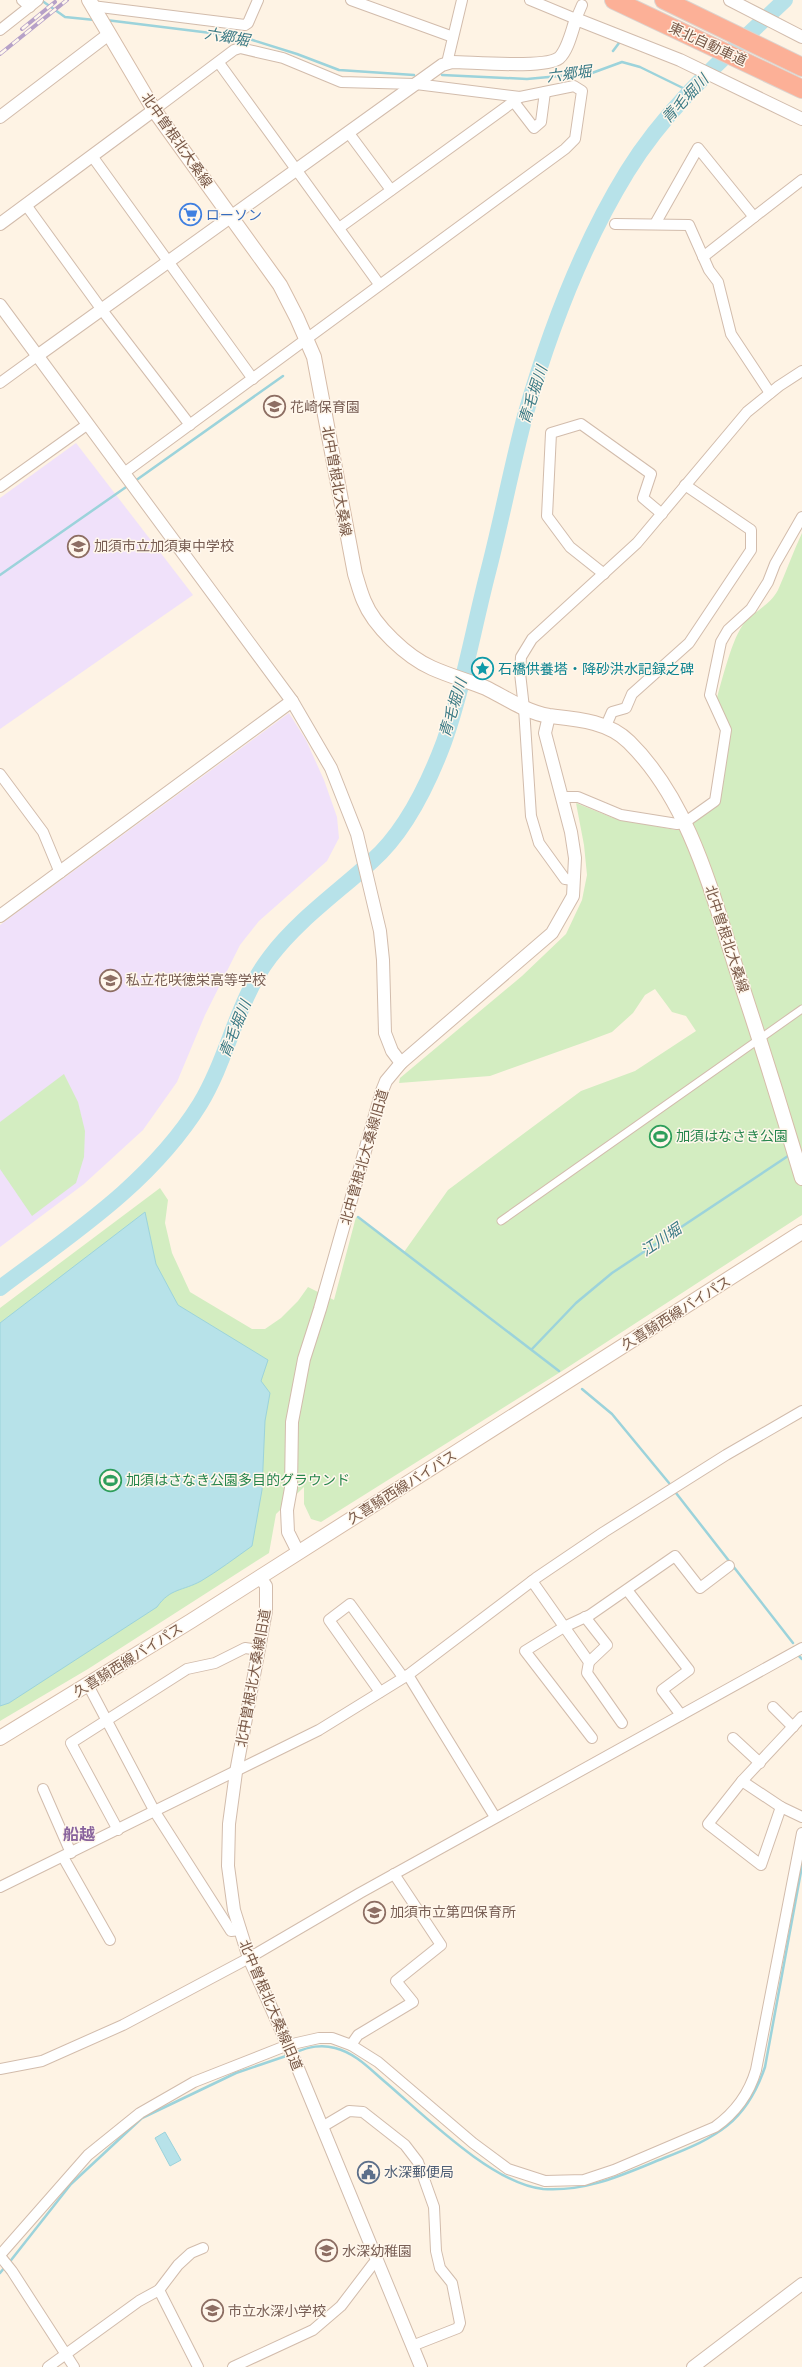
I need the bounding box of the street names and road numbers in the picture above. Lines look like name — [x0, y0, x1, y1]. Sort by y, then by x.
street label: 東北自動車道 — [666, 19, 749, 70]
street label: 北中曽根北大桑線 — [138, 90, 216, 191]
street label: 北中曽根北大桑線 — [318, 424, 355, 538]
street label: 北中曽根北大桑線 — [701, 883, 752, 995]
street label: 北中曽根北大桑線旧道 — [337, 1088, 392, 1227]
street label: 久喜騎西線バイパス — [618, 1273, 734, 1354]
street label: 久喜騎西線バイパス — [344, 1447, 460, 1528]
street label: 北中曽根北大桑線旧道 — [233, 1608, 274, 1748]
street label: 久喜騎西線バイパス — [70, 1620, 186, 1701]
street label: 北中曽根北大桑線旧道 — [235, 1937, 306, 2073]

